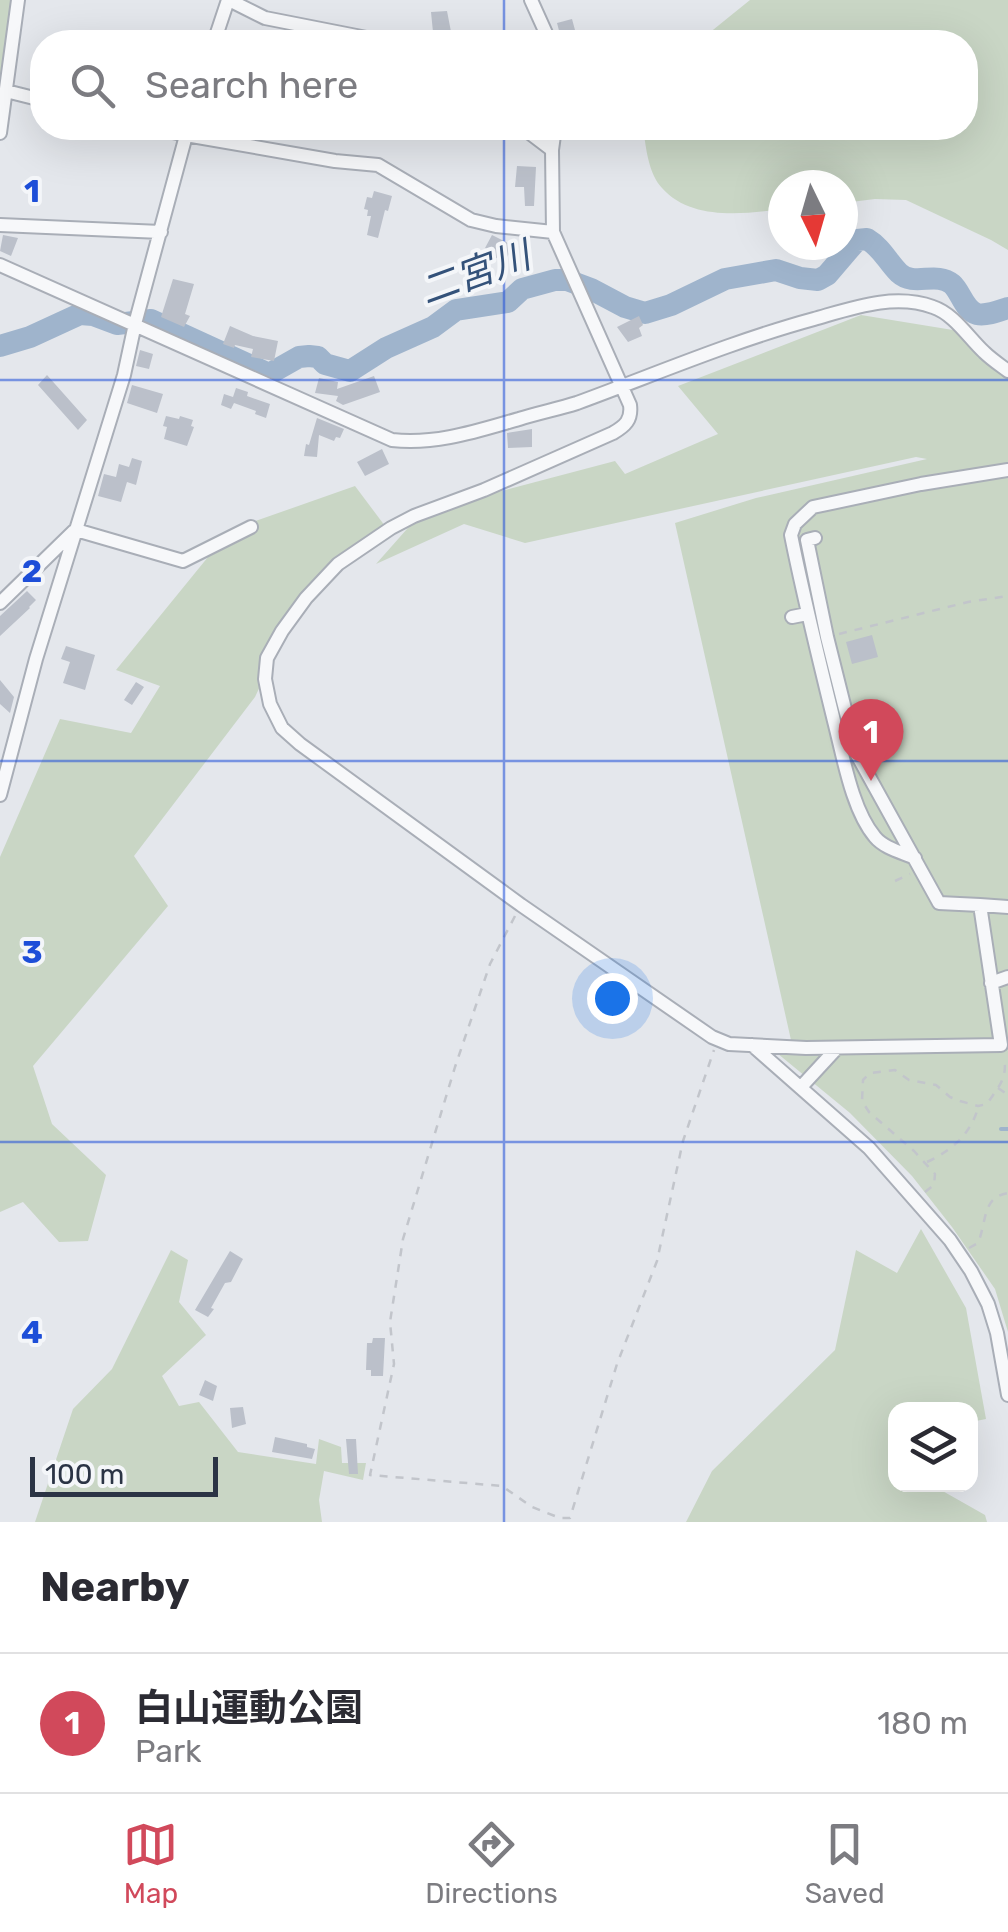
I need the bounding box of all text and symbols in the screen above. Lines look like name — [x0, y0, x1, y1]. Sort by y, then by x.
search box — [30, 30, 978, 140]
icon: search — [65, 58, 120, 113]
text: Search here — [145, 62, 358, 108]
north arrow — [768, 170, 858, 260]
text: 1 — [24, 172, 40, 210]
water label: 二宮川 — [414, 231, 540, 314]
text: 2 — [22, 552, 42, 590]
pin: 1 — [838, 698, 904, 781]
text: 3 — [21, 933, 43, 971]
your location — [587, 973, 638, 1024]
text: 4 — [21, 1313, 43, 1351]
map controls — [888, 1402, 978, 1492]
button: layers — [888, 1402, 978, 1492]
scale bar — [30, 1452, 218, 1496]
text: 100 m — [45, 1458, 124, 1491]
text: Nearby — [40, 1562, 190, 1612]
text: 白山運動公園 — [135, 1685, 363, 1731]
text: 1 — [65, 1704, 80, 1742]
text: 180 m — [877, 1704, 968, 1742]
text: Park — [135, 1732, 202, 1770]
tab: Map — [123, 1817, 178, 1910]
tab: Directions — [425, 1817, 558, 1910]
tab: Saved — [805, 1817, 885, 1910]

